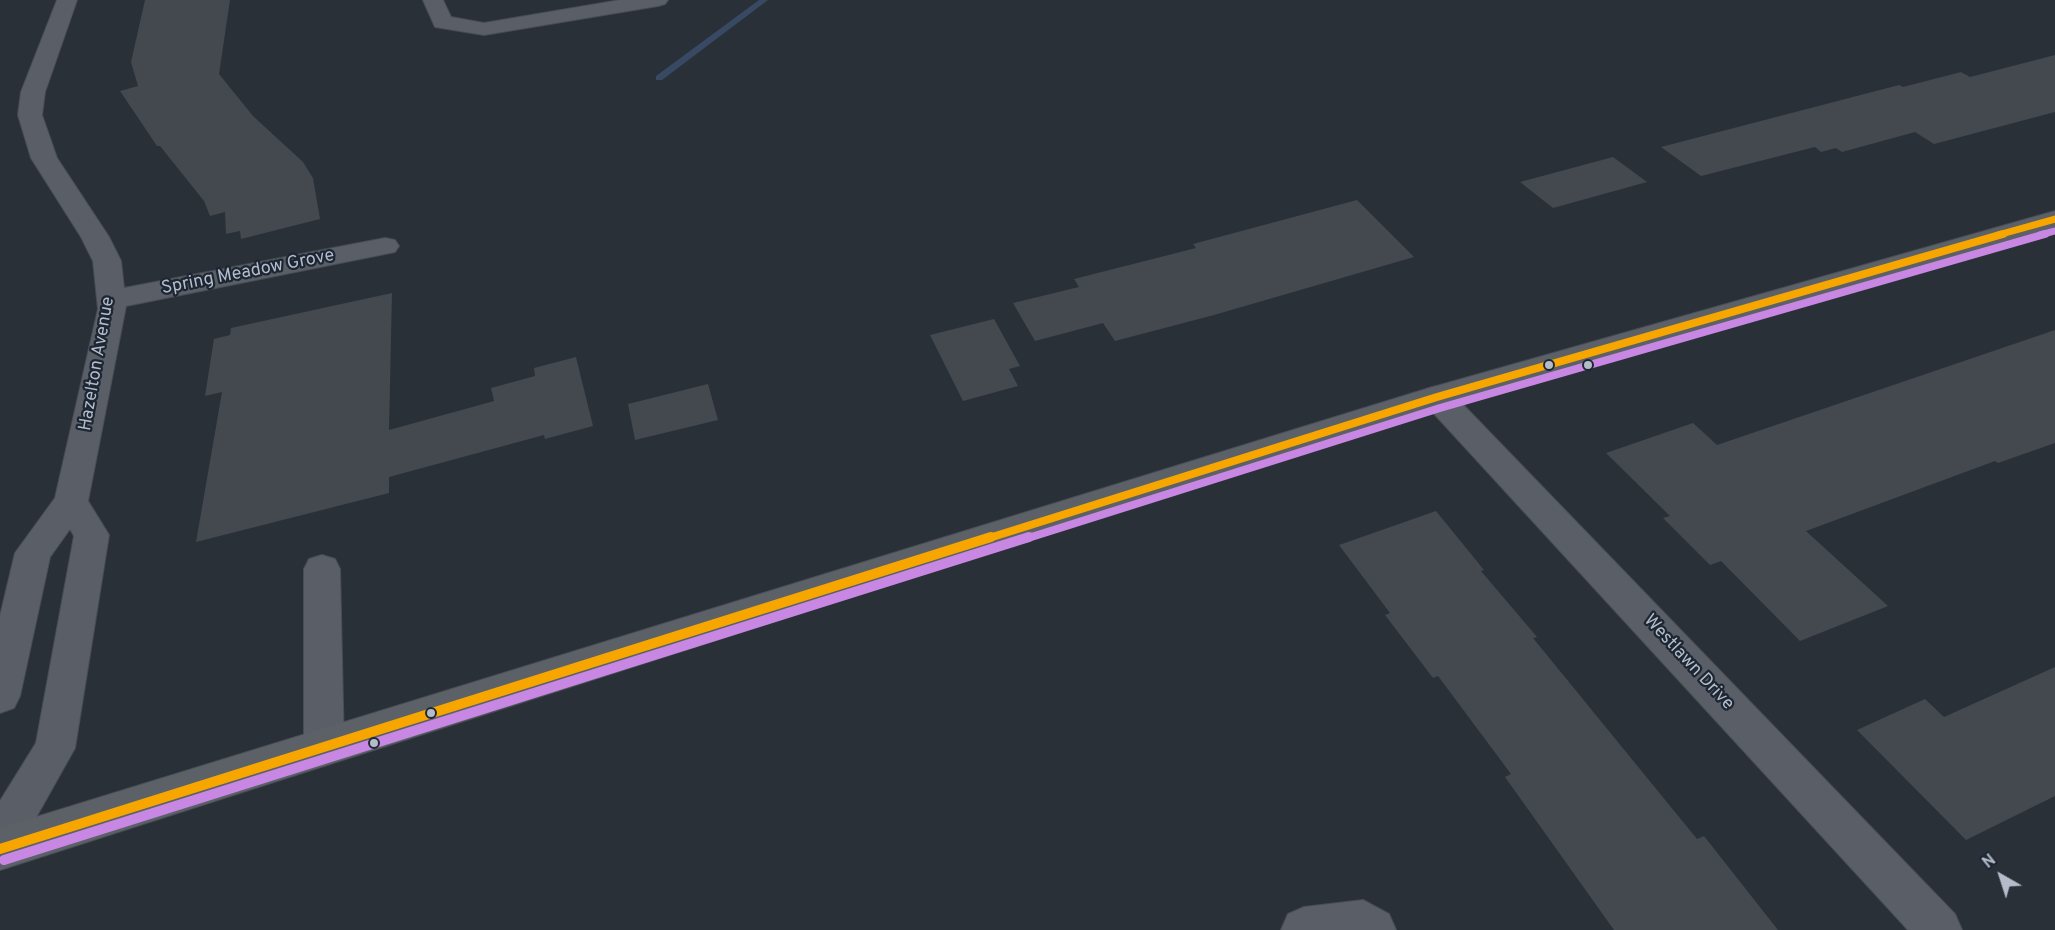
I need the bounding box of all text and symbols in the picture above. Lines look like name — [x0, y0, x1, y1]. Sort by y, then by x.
street label: Spring Meadow Grove — [160, 246, 336, 300]
street label: Hazelton Avenue — [76, 295, 120, 433]
unlabelled marker — [1543, 359, 1555, 371]
unlabelled marker — [1582, 359, 1594, 371]
street label: Westlawn Drive — [1638, 611, 1738, 715]
unlabelled marker — [425, 707, 437, 719]
unlabelled marker — [368, 737, 380, 749]
north arrow — [1971, 846, 2031, 906]
text: N — [1979, 851, 2000, 873]

